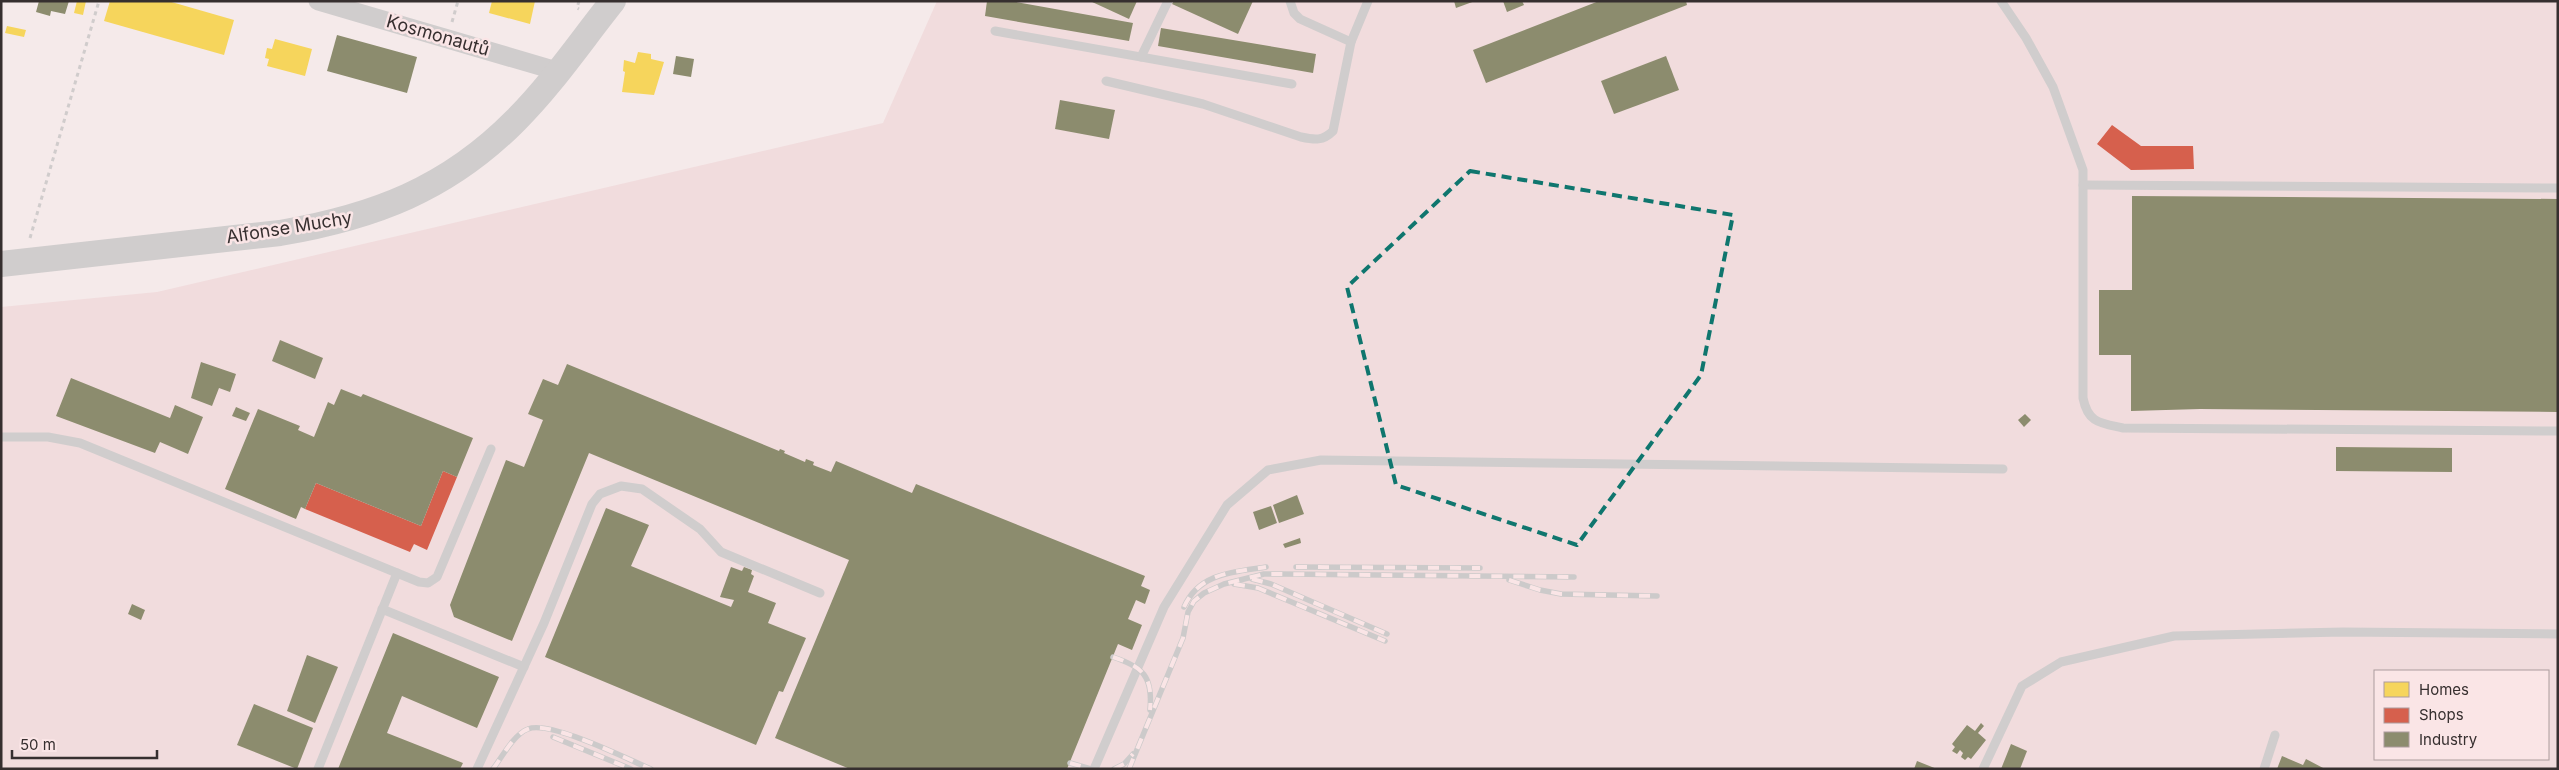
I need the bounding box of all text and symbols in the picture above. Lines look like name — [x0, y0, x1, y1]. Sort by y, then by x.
street label: Kosmonautů — [384, 10, 492, 60]
street label: Alfonse Muchy — [225, 207, 353, 247]
legend — [2374, 670, 2549, 760]
text: Homes — [2419, 680, 2469, 699]
text: Shops — [2419, 705, 2464, 724]
scale bar — [12, 728, 158, 760]
text: Industry — [2419, 730, 2478, 749]
text: 50 m — [20, 735, 56, 754]

